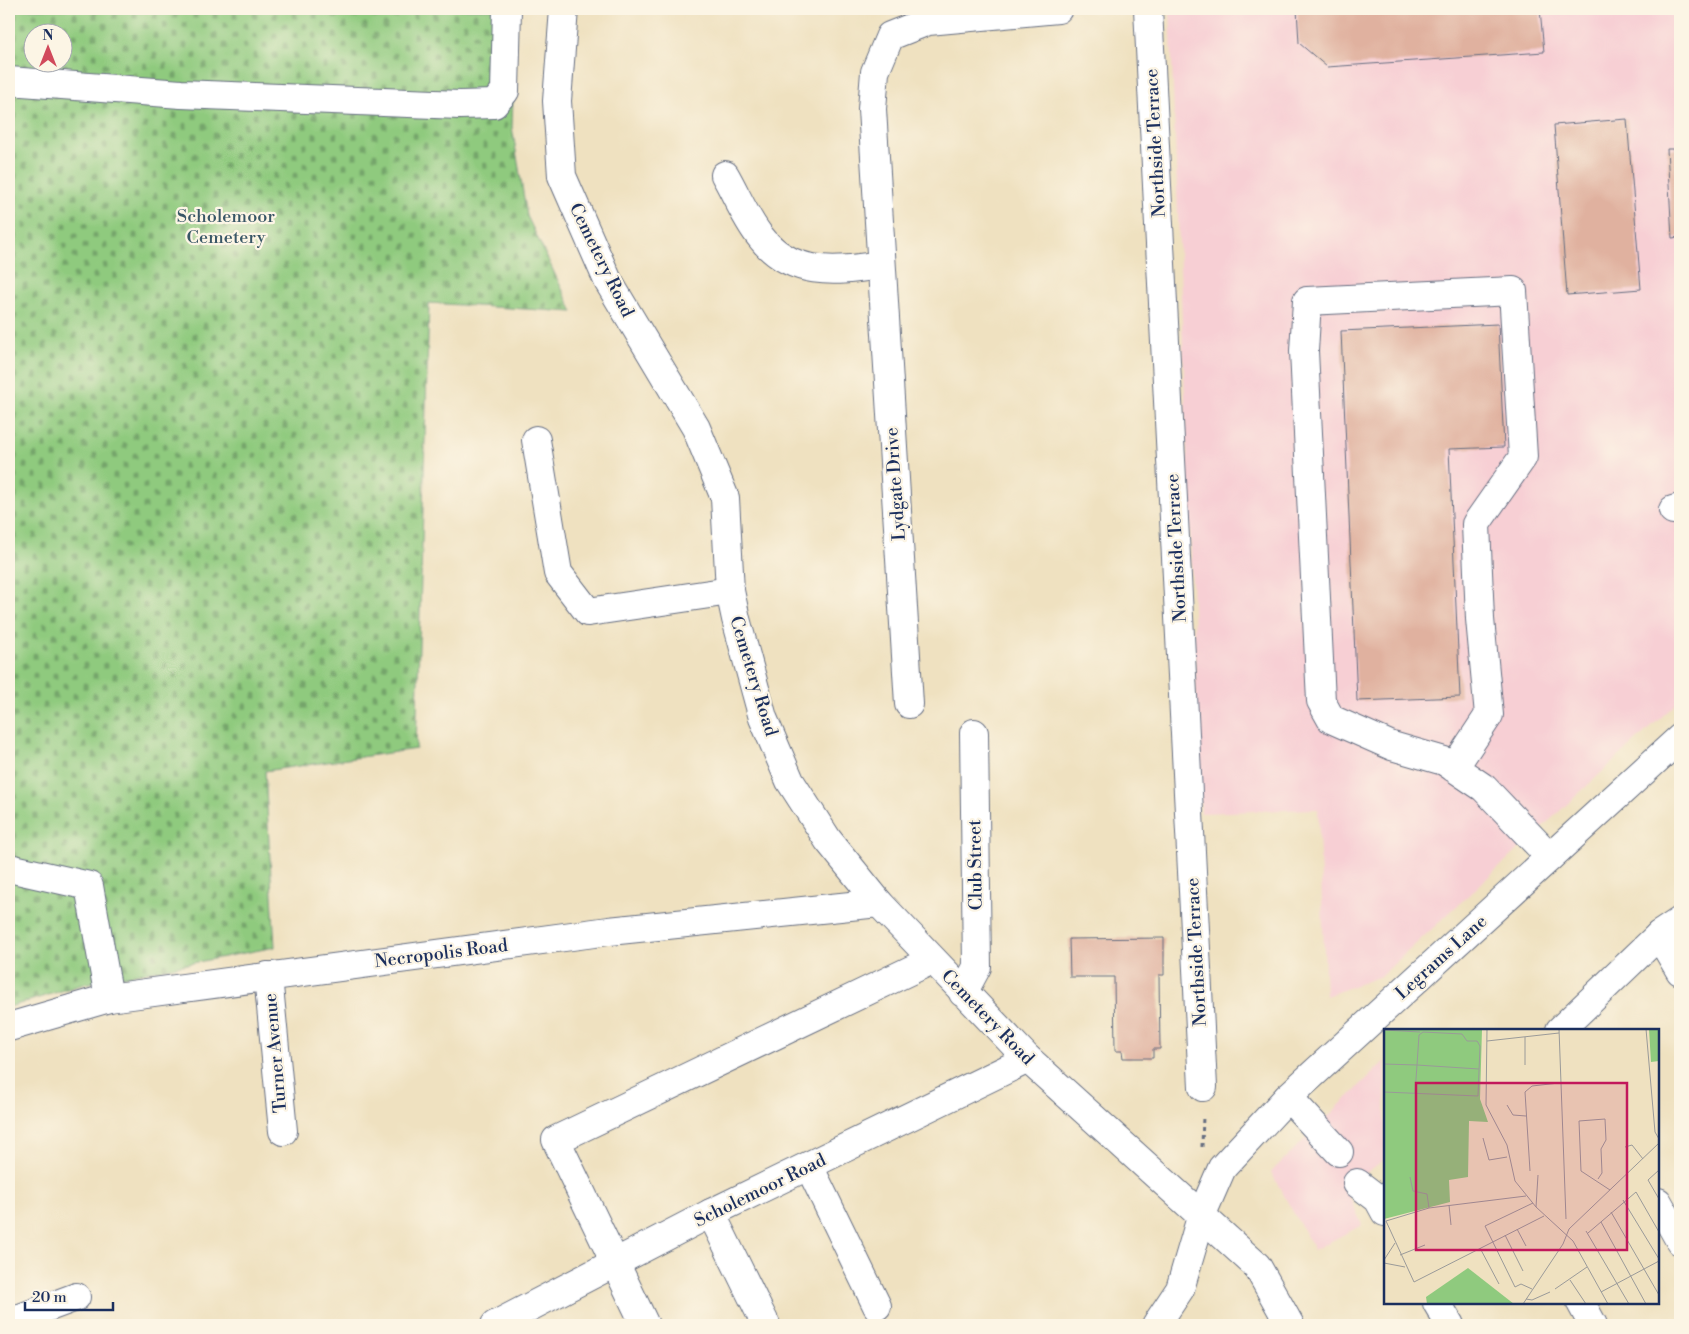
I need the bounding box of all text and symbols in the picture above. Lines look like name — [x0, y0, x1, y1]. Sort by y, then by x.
north arrow — [22, 22, 72, 72]
text: N — [42, 27, 54, 45]
street label: Northside Terrace — [1140, 68, 1171, 218]
street label: Cemetery Road — [564, 199, 639, 322]
park label: Scholemoor Cemetery — [177, 205, 275, 249]
street label: Lydgate Drive — [880, 427, 911, 541]
street label: Northside Terrace — [1161, 473, 1192, 623]
street label: Cemetery Road — [724, 613, 783, 740]
street label: Club Street — [963, 819, 988, 911]
street label: Northside Terrace — [1181, 877, 1212, 1027]
street label: Legrams Lane — [1391, 910, 1492, 1005]
street label: Necropolis Road — [373, 934, 510, 973]
street label: Cemetery Road — [936, 965, 1040, 1071]
street label: Turner Avenue — [259, 992, 292, 1114]
inset map — [1384, 1029, 1659, 1304]
street label: Scholemoor Road — [691, 1148, 831, 1232]
scale bar — [25, 1279, 112, 1311]
text: 20 m — [32, 1288, 67, 1307]

